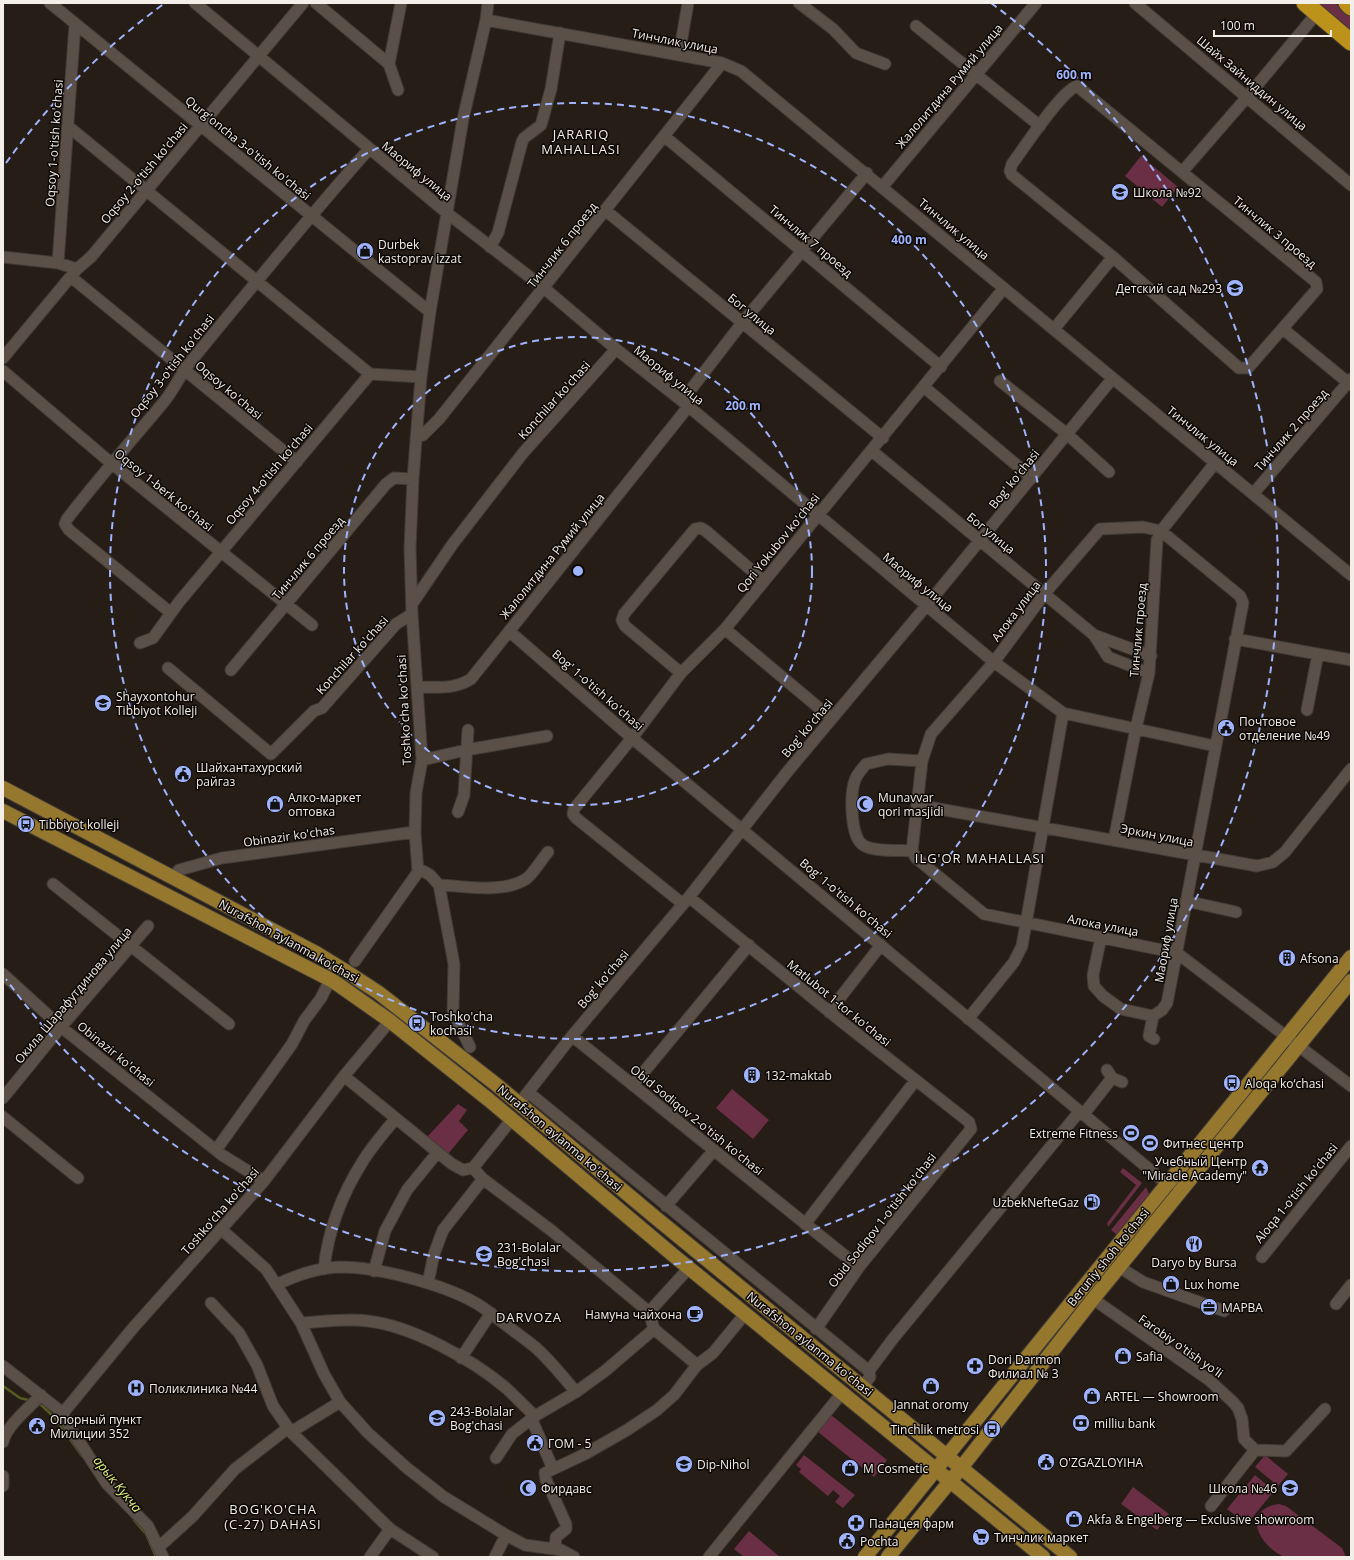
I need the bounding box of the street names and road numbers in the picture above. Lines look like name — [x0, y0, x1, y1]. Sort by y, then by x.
street label: Жалолитдина Румий улица — [892, 20, 1006, 152]
street label: Тинчлик улица — [630, 24, 720, 58]
street label: Шайх Зайниддин улица — [1193, 32, 1311, 134]
street label: Oqsoy 1-o'tish ko'chasi — [41, 79, 67, 207]
street label: Qurg'oncha 3-o'tish ko'chasi — [182, 92, 314, 204]
street label: Oqsoy 2-o'tish ko'chasi — [97, 119, 191, 227]
street label: Маориф улица — [378, 137, 456, 205]
street label: Тинчлик 3 проезд — [1230, 192, 1321, 272]
street label: Тинчлик улица — [915, 194, 993, 264]
street label: Тинчлик 6 проезд — [523, 199, 601, 291]
street label: Тинчлик 7 проезд — [766, 201, 857, 281]
street label: Бог улица — [724, 289, 780, 339]
street label: Oqsoy 3-o'tish ko'chasi — [126, 311, 218, 421]
street label: Маориф улица — [630, 341, 708, 409]
street label: Oqsoy ko'chasi — [192, 357, 266, 423]
street label: Konchilar ko'chasi — [514, 357, 594, 443]
street label: Тинчлик 2 проезд — [1250, 385, 1332, 475]
street label: Тинчлик улица — [1164, 402, 1242, 470]
street label: Oqsoy 4-o'tish ko'chasi — [222, 420, 316, 528]
street label: Oqsoy 1-berk ko'chasi — [111, 445, 217, 535]
street label: Bog' ko'chasi — [985, 446, 1043, 512]
street label: Жалолитдина Румий улица — [496, 489, 608, 623]
street label: Qori Yokubov ko'chasi — [733, 490, 823, 596]
street label: Бог улица — [963, 508, 1019, 558]
street label: Тинчлик 6 проезд — [268, 512, 348, 603]
street label: Маориф улица — [879, 548, 957, 616]
street label: Алока улица — [987, 577, 1045, 645]
street label: Тинчлик проезд — [1125, 582, 1151, 678]
street label: Konchilar ko'chasi — [312, 612, 392, 698]
street label: Bog' 1-o'tish ko'chasi — [549, 646, 647, 734]
street label: Toshkoʻcha koʻchasi — [393, 654, 415, 766]
street label: Bog' ko'chasi — [777, 695, 837, 761]
street label: Эркин улица — [1119, 820, 1195, 850]
street label: Obinazir ko'chas — [242, 821, 336, 851]
street label: Bog' 1-o'tish ko'chasi — [796, 854, 896, 942]
street label: Nurafshon aylanma ko'chasi — [216, 895, 362, 987]
street label: Маориф улица — [1150, 896, 1182, 984]
street label: Алока улица — [1066, 910, 1140, 940]
street label: Окила Шарафутдинова улица — [11, 923, 135, 1067]
street label: Bog' ko'chasi — [573, 946, 633, 1012]
street label: Matlubot 1-tor ko'chasi — [784, 956, 894, 1050]
street label: Obinazir ko'chasi — [74, 1017, 158, 1091]
street label: Obid Sodiqov 2-o'tish ko'chasi — [627, 1061, 767, 1179]
street label: Nurafshon aylanma ko'chasi — [494, 1081, 626, 1195]
street label: Aloqa 1-o'tish ko'chasi — [1250, 1140, 1342, 1246]
street label: Obid Sodiqov 1-o'tish ko'chasi — [824, 1149, 940, 1291]
street label: Toshko'cha ko'chasi — [177, 1164, 263, 1258]
street label: Beruniy shoh ko'chasi — [1063, 1204, 1153, 1310]
street label: Nurafshon aylanma ko'chasi — [743, 1288, 877, 1400]
street label: Farobiy o'tish yo'li — [1135, 1310, 1227, 1382]

